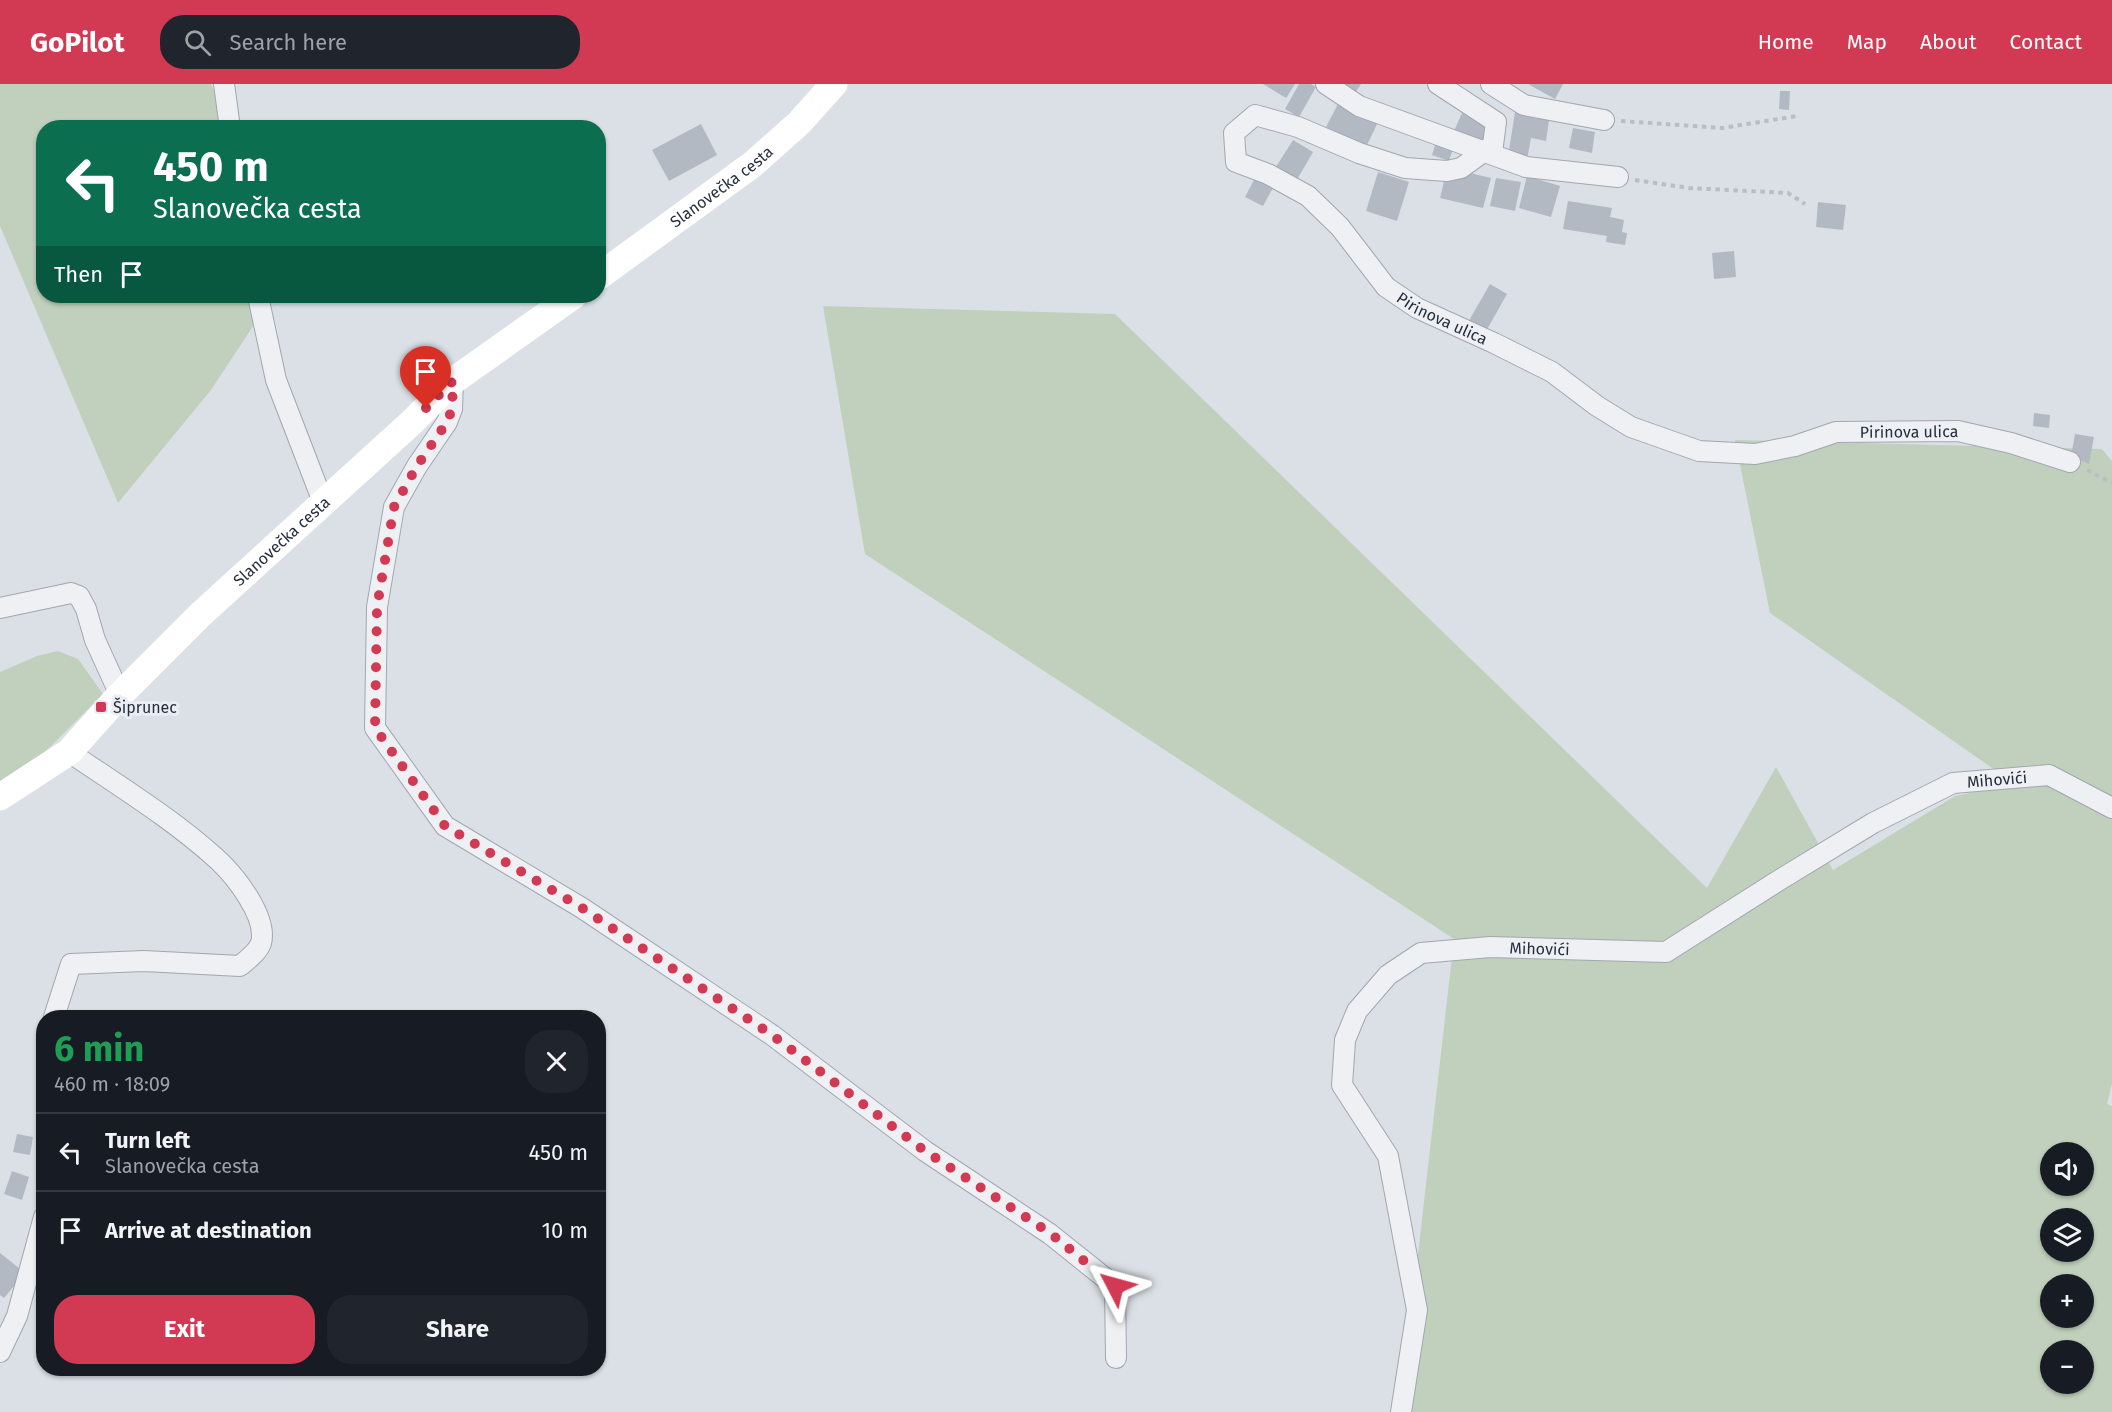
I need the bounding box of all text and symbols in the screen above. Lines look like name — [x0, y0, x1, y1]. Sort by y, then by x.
search box — [160, 15, 580, 69]
text: GoPilot — [30, 26, 124, 59]
icon: search — [181, 26, 214, 59]
text: Search here — [229, 29, 347, 56]
text: Home — [1758, 29, 1814, 55]
text: Map — [1847, 29, 1887, 55]
text: About — [1920, 29, 1977, 55]
text: Contact — [2010, 29, 2082, 55]
text: 450 m — [153, 142, 269, 192]
street label: Slanovečka cesta — [666, 142, 777, 231]
icon: left — [54, 144, 132, 222]
text: Slanovečka cesta — [153, 193, 362, 225]
icon: arrive — [115, 258, 148, 291]
text: Then — [54, 261, 103, 288]
street label: Pirinova ulica — [1393, 288, 1490, 348]
pin — [400, 346, 451, 408]
icon: arrive — [409, 355, 442, 388]
street label: Pirinova ulica — [1860, 421, 1958, 441]
street label: Slanovečka cesta — [229, 492, 334, 590]
place label: Šiprunec — [113, 697, 177, 717]
marker: Šiprunec — [94, 700, 108, 714]
street label: Mihovići — [1966, 767, 2028, 791]
street label: Mihovići — [1509, 938, 1570, 959]
text: 6 min — [54, 1027, 144, 1071]
button: close — [525, 1030, 588, 1093]
text: 460 m · 18:09 — [54, 1072, 170, 1096]
text: Turn left — [105, 1127, 190, 1154]
icon: left — [54, 1136, 87, 1169]
text: 450 m — [529, 1139, 588, 1166]
map controls — [2040, 1142, 2094, 1394]
button: sound — [2040, 1142, 2094, 1196]
text: Slanovečka cesta — [105, 1154, 260, 1178]
button: layers — [2040, 1208, 2094, 1262]
icon: arrive — [54, 1214, 87, 1247]
text: Arrive at destination — [105, 1217, 312, 1244]
text: 10 m — [542, 1217, 588, 1244]
position arrow — [1083, 1254, 1147, 1318]
button: + — [2040, 1274, 2094, 1328]
button: Exit — [54, 1295, 315, 1364]
button: Share — [327, 1295, 588, 1364]
button: − — [2040, 1340, 2094, 1394]

